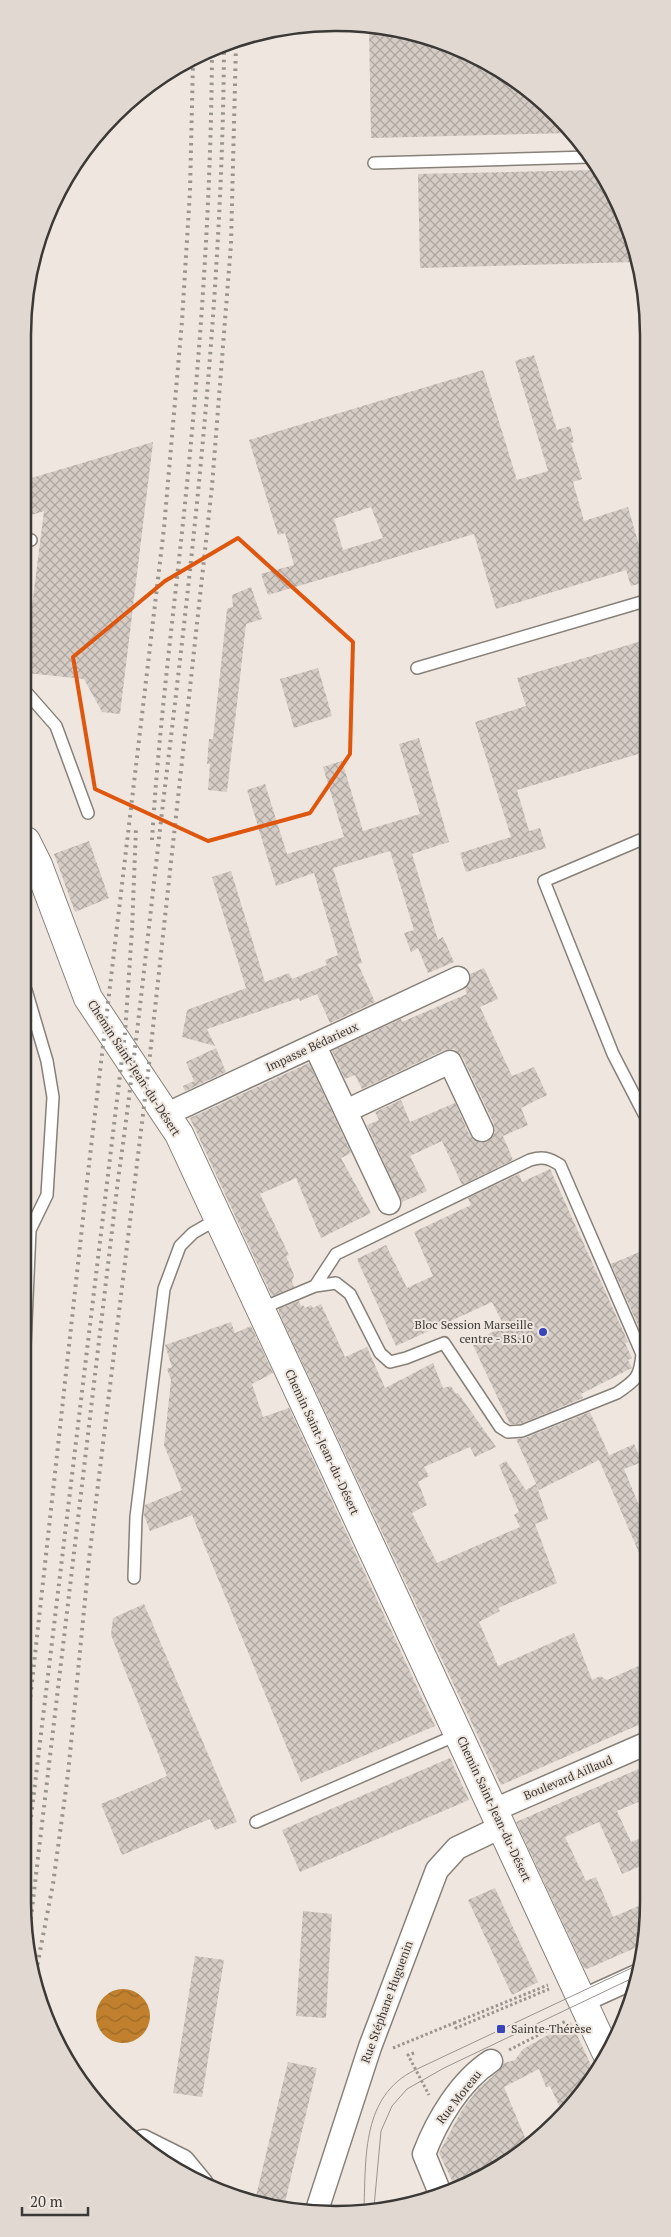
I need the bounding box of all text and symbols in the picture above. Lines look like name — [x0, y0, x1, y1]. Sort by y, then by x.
street label: Chemin Saint-Jean-du-Désert — [85, 997, 184, 1139]
street label: Impasse Bédarieux — [263, 1018, 361, 1075]
place label: Bloc Session Marseille centre - BS.10 — [415, 1317, 533, 1346]
marker: Bloc Session Marseille centre - BS.10 — [537, 1326, 549, 1338]
street label: Chemin Saint-Jean-du-Désert — [282, 1367, 363, 1518]
street label: Chemin Saint-Jean-du-Désert — [454, 1734, 535, 1885]
street label: Boulevard Aillaud — [521, 1752, 615, 1803]
street label: Rue Stéphane Huguenin — [357, 1939, 416, 2065]
place label: Sainte-Thérèse — [511, 2021, 591, 2036]
marker: Sainte-Thérèse — [495, 2023, 507, 2035]
street label: Rue Moreau — [433, 2067, 484, 2127]
scale bar — [22, 2184, 89, 2216]
text: 20 m — [30, 2191, 63, 2211]

